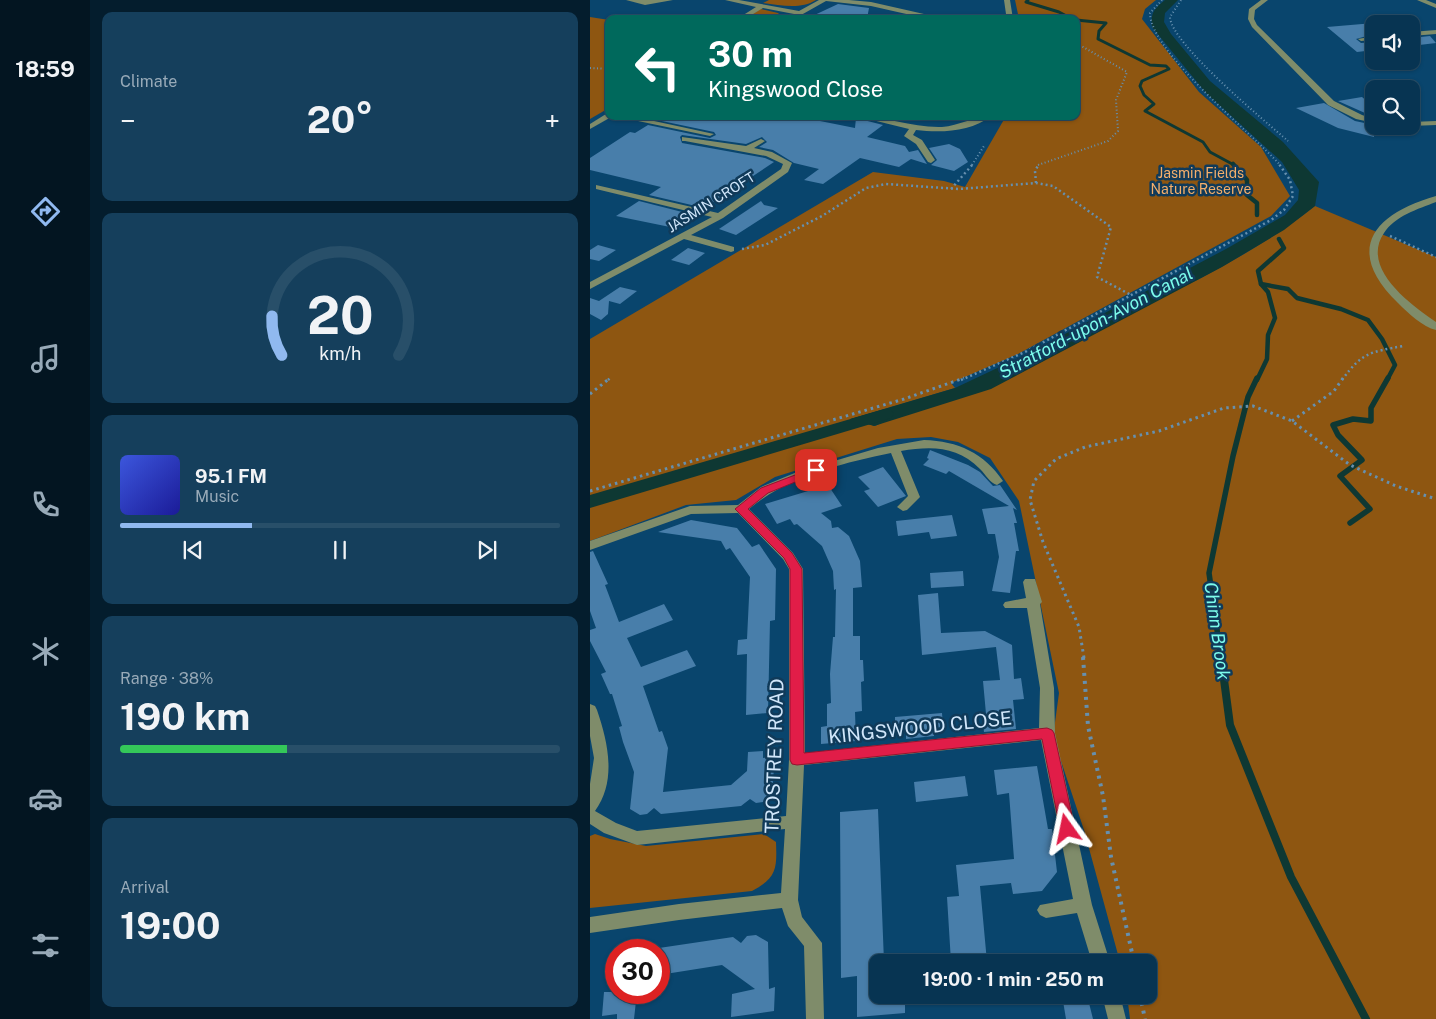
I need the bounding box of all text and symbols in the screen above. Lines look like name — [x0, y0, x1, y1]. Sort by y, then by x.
map controls — [1365, 15, 1420, 135]
button: sound — [1365, 15, 1420, 70]
text: 30 m — [708, 34, 793, 75]
icon: left — [625, 35, 690, 100]
text: 18:59 — [15, 56, 75, 82]
text: Climate — [120, 72, 177, 91]
text: Kingswood Close — [708, 76, 883, 102]
button: search — [1365, 80, 1420, 135]
text: 20° — [307, 97, 373, 142]
text: − — [120, 104, 136, 137]
text: + — [544, 104, 560, 137]
park label: Jasmin Fields Nature Reserve — [1151, 165, 1251, 197]
street label: JASMIN CROFT — [664, 169, 758, 235]
icon: directions — [28, 194, 63, 229]
water label: Stratford-upon-Avon Canal — [995, 262, 1196, 383]
text: 20 — [307, 285, 373, 346]
icon: music — [28, 341, 63, 376]
text: km/h — [319, 343, 361, 364]
pin — [795, 449, 837, 491]
icon: arrive — [802, 456, 830, 484]
text: 95.1 FM — [195, 465, 267, 487]
icon: phone — [28, 487, 63, 522]
text: Music — [195, 487, 239, 506]
icon: previous — [179, 536, 207, 564]
icon: pause — [326, 536, 354, 564]
icon: next — [473, 536, 501, 564]
water label: Chinn Brook — [1200, 581, 1235, 681]
icon: climate — [28, 634, 63, 669]
text: Range · 38% — [120, 669, 214, 688]
street label: TROSTREY ROAD — [760, 678, 788, 834]
text: 190 km — [120, 694, 250, 739]
street label: KINGSWOOD CLOSE — [827, 706, 1013, 748]
icon: car — [28, 781, 63, 816]
position arrow — [1040, 802, 1092, 854]
text: Arrival — [120, 878, 169, 897]
text: 19:00 — [120, 903, 220, 948]
icon: filters — [28, 928, 63, 963]
speed limit sign: 30 — [605, 939, 670, 1004]
text: 19:00 · 1 min · 250 m — [922, 968, 1104, 990]

